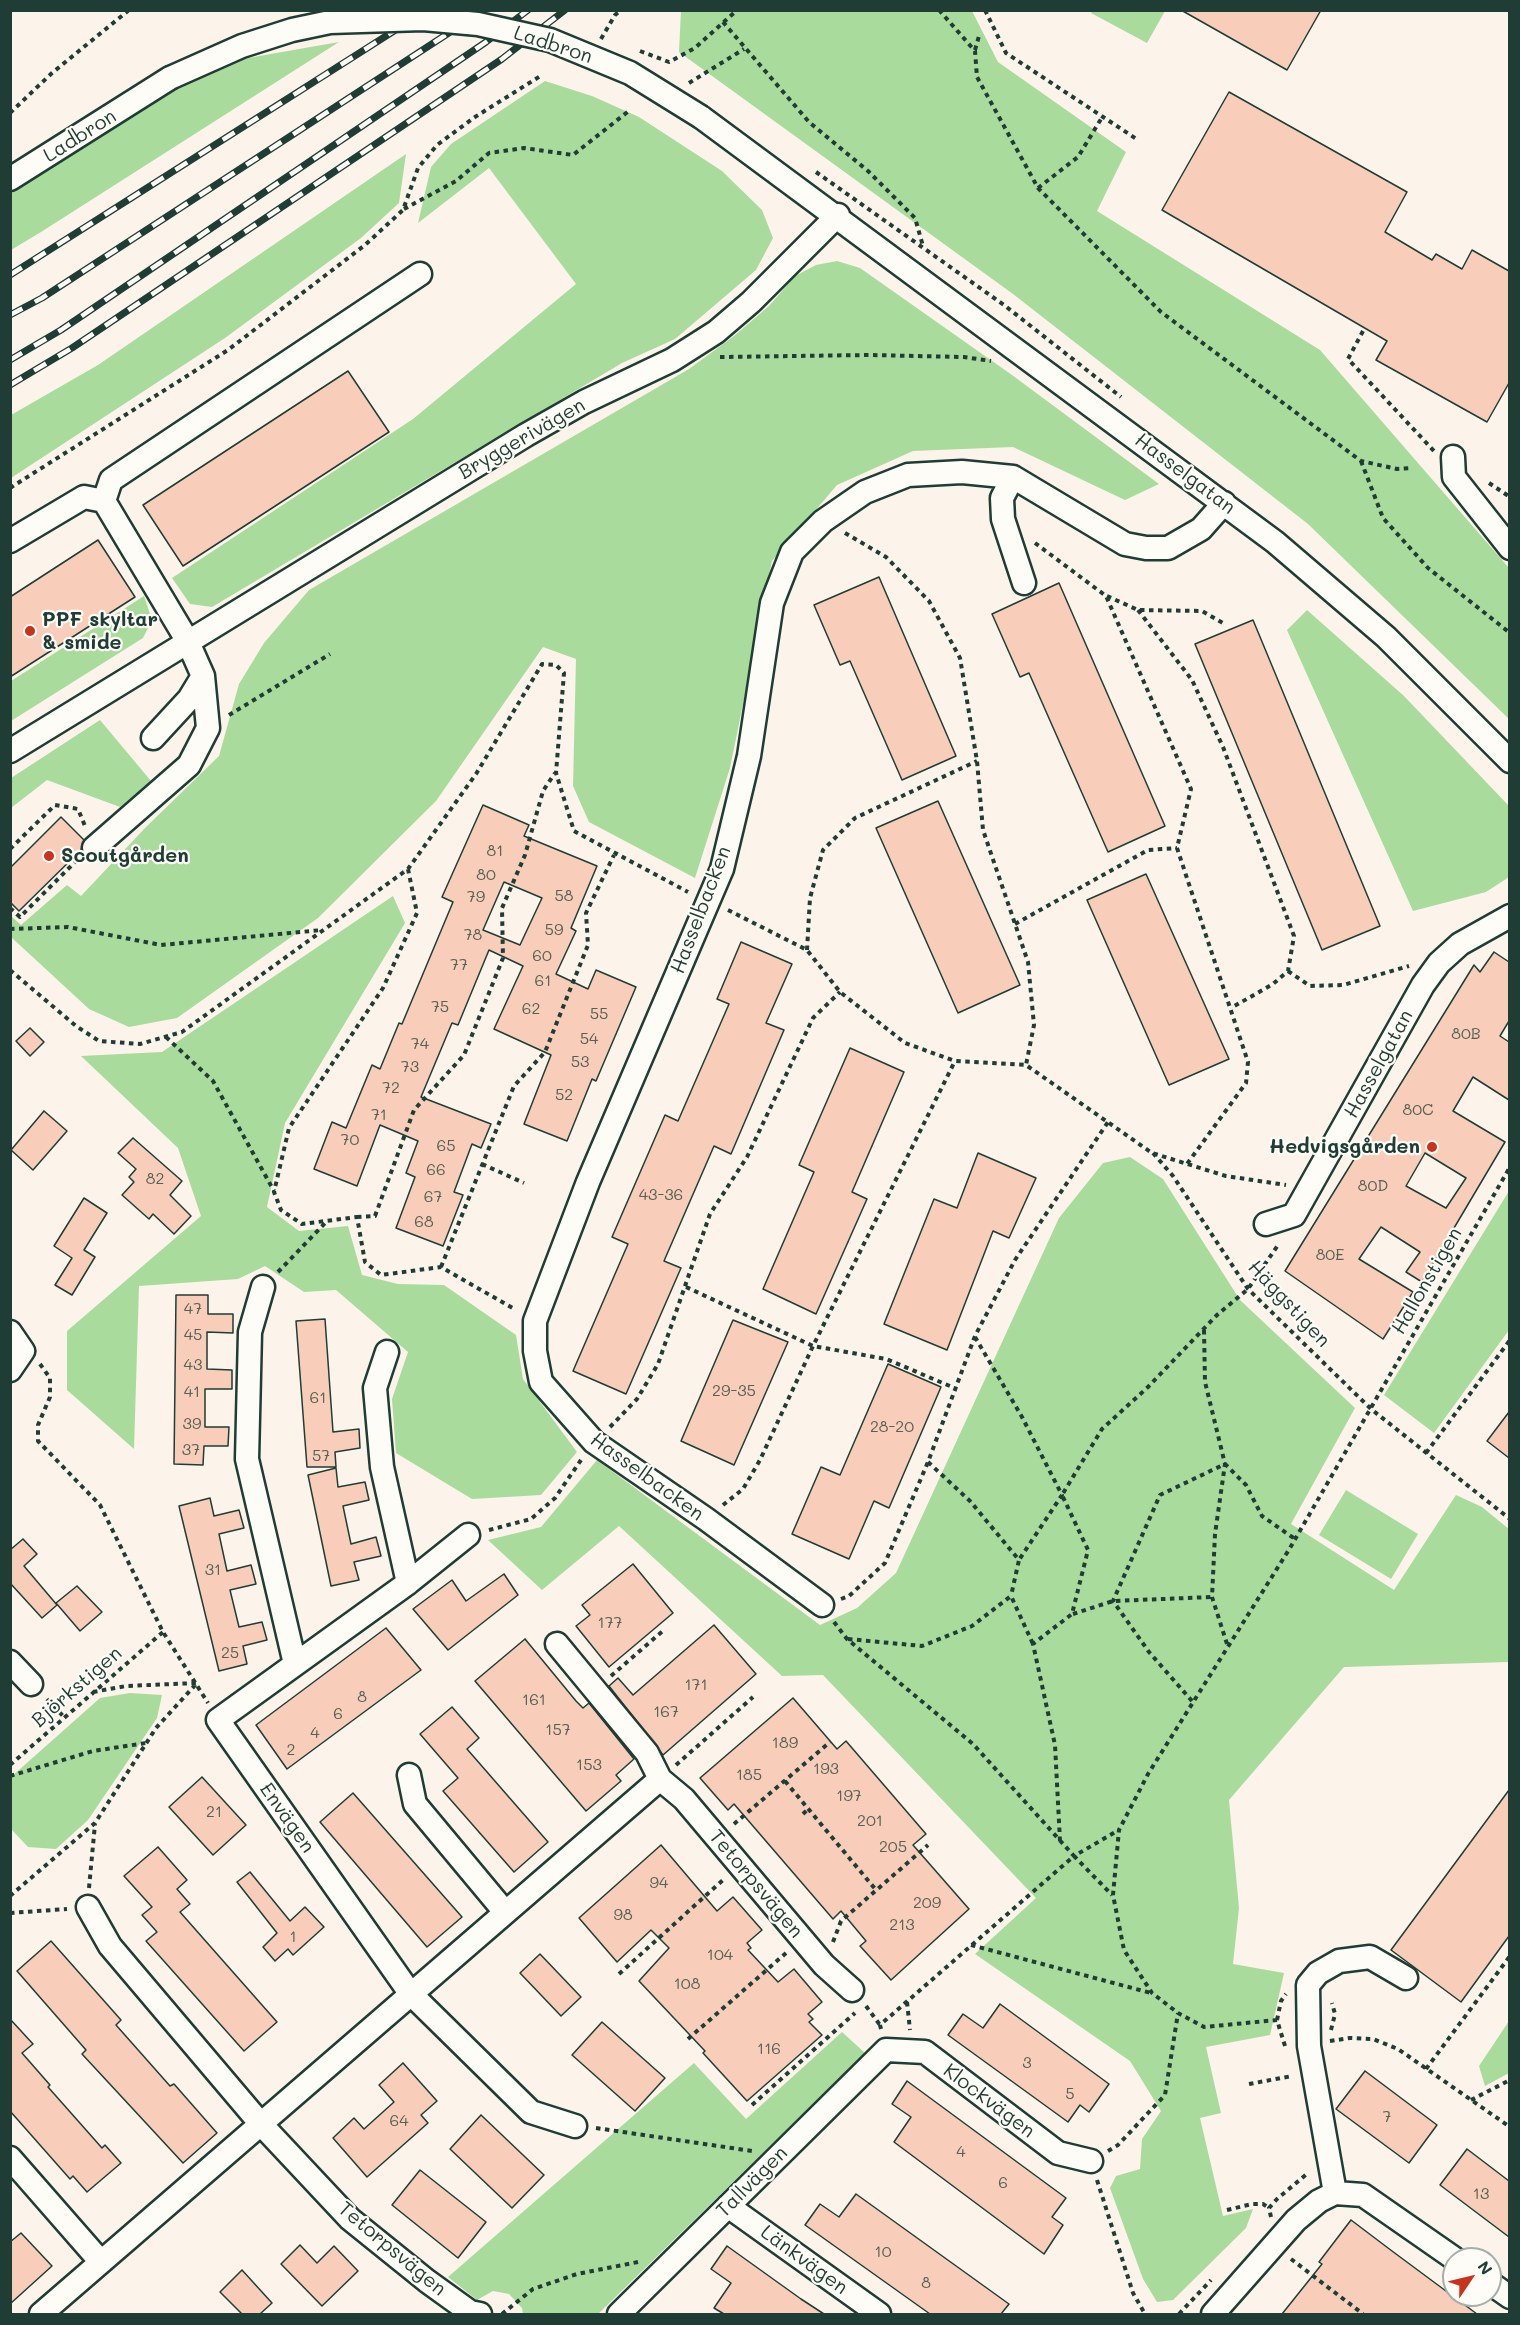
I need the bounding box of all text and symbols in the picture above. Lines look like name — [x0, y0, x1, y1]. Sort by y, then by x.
street label: Ladbron — [511, 21, 595, 69]
street label: Ladbron — [39, 104, 121, 168]
street label: Bryggerivägen — [455, 393, 589, 485]
street label: Hasselgatan — [1130, 428, 1240, 520]
place label: PPF skyltar & smide — [42, 608, 158, 655]
marker: PPF skyltar & smide — [23, 624, 37, 638]
house number: 81 — [487, 841, 503, 861]
street label: Hasselbacken — [666, 843, 736, 977]
place label: Scoutgården — [61, 844, 189, 868]
marker: Scoutgården — [42, 849, 56, 863]
house number: 80 — [476, 865, 496, 885]
house number: 58 — [554, 886, 574, 906]
house number: 79 — [467, 887, 485, 907]
house number: 59 — [545, 920, 563, 940]
house number: 78 — [464, 925, 482, 945]
house number: 60 — [532, 946, 552, 966]
house number: 77 — [450, 955, 468, 975]
house number: 61 — [535, 971, 551, 991]
house number: 75 — [431, 997, 449, 1017]
house number: 62 — [522, 999, 540, 1019]
house number: 55 — [590, 1004, 608, 1024]
street label: Hasselgatan — [1339, 1006, 1419, 1122]
house number: 80B — [1451, 1024, 1481, 1044]
house number: 54 — [580, 1029, 598, 1049]
house number: 74 — [411, 1034, 429, 1054]
house number: 53 — [571, 1052, 589, 1072]
house number: 73 — [401, 1057, 419, 1077]
house number: 72 — [382, 1078, 400, 1098]
house number: 52 — [555, 1085, 573, 1105]
house number: 80C — [1403, 1100, 1433, 1120]
house number: 71 — [371, 1105, 387, 1125]
house number: 70 — [341, 1130, 359, 1150]
place label: Hedvigsgården — [1269, 1135, 1420, 1159]
house number: 65 — [437, 1136, 455, 1156]
marker: Hedvigsgården — [1425, 1140, 1439, 1154]
house number: 66 — [426, 1160, 446, 1180]
house number: 82 — [146, 1169, 164, 1189]
house number: 80D — [1358, 1176, 1388, 1196]
house number: 43-36 — [639, 1185, 683, 1205]
house number: 67 — [424, 1187, 442, 1207]
house number: 68 — [414, 1212, 434, 1232]
street label: Hallonstigen — [1387, 1223, 1467, 1339]
house number: 80E — [1316, 1245, 1344, 1265]
street label: Häggstigen — [1243, 1256, 1335, 1352]
house number: 47 — [184, 1299, 202, 1319]
house number: 45 — [184, 1325, 202, 1345]
house number: 43 — [184, 1355, 202, 1375]
house number: 29-35 — [712, 1381, 756, 1401]
house number: 41 — [184, 1382, 200, 1402]
house number: 61 — [310, 1388, 326, 1408]
house number: 39 — [183, 1414, 201, 1434]
house number: 28-20 — [870, 1417, 914, 1437]
street label: Hasselbacken — [585, 1428, 709, 1526]
house number: 37 — [182, 1440, 200, 1460]
house number: 57 — [312, 1446, 330, 1466]
house number: 31 — [205, 1560, 221, 1580]
house number: 177 — [598, 1613, 622, 1633]
street label: Björkstigen — [27, 1641, 127, 1733]
house number: 25 — [221, 1643, 239, 1663]
house number: 171 — [684, 1675, 708, 1695]
house number: 8 — [357, 1687, 367, 1707]
house number: 161 — [522, 1690, 546, 1710]
house number: 167 — [653, 1702, 679, 1722]
house number: 6 — [333, 1704, 343, 1724]
house number: 157 — [545, 1720, 571, 1740]
house number: 4 — [310, 1723, 320, 1743]
house number: 189 — [772, 1733, 798, 1753]
house number: 2 — [287, 1740, 295, 1760]
house number: 153 — [576, 1755, 602, 1775]
house number: 193 — [813, 1759, 839, 1779]
house number: 185 — [736, 1765, 762, 1785]
street label: Envägen — [254, 1778, 320, 1858]
house number: 197 — [836, 1786, 862, 1806]
house number: 21 — [206, 1802, 222, 1822]
house number: 201 — [857, 1811, 883, 1831]
street label: Tetorpsvägen — [704, 1825, 808, 1943]
house number: 205 — [879, 1837, 907, 1857]
house number: 94 — [650, 1873, 668, 1893]
house number: 209 — [913, 1893, 941, 1913]
house number: 98 — [613, 1905, 633, 1925]
house number: 213 — [889, 1915, 915, 1935]
house number: 1 — [289, 1927, 297, 1947]
house number: 104 — [707, 1945, 733, 1965]
house number: 108 — [674, 1974, 700, 1994]
house number: 116 — [757, 2039, 781, 2059]
house number: 3 — [1022, 2053, 1032, 2073]
street label: Klockvägen — [938, 2059, 1040, 2143]
house number: 5 — [1065, 2084, 1075, 2104]
house number: 7 — [1383, 2107, 1391, 2127]
house number: 64 — [389, 2111, 409, 2131]
street label: Tallvägen — [711, 2141, 793, 2223]
house number: 4 — [956, 2142, 966, 2162]
house number: 6 — [998, 2173, 1008, 2193]
house number: 13 — [1473, 2184, 1489, 2204]
street label: Tetorpsvägen — [333, 2197, 451, 2301]
street label: Länkvägen — [756, 2220, 852, 2300]
house number: 10 — [874, 2242, 892, 2262]
north arrow — [1442, 2247, 1502, 2307]
text: N — [1473, 2257, 1498, 2279]
house number: 8 — [921, 2273, 931, 2293]

